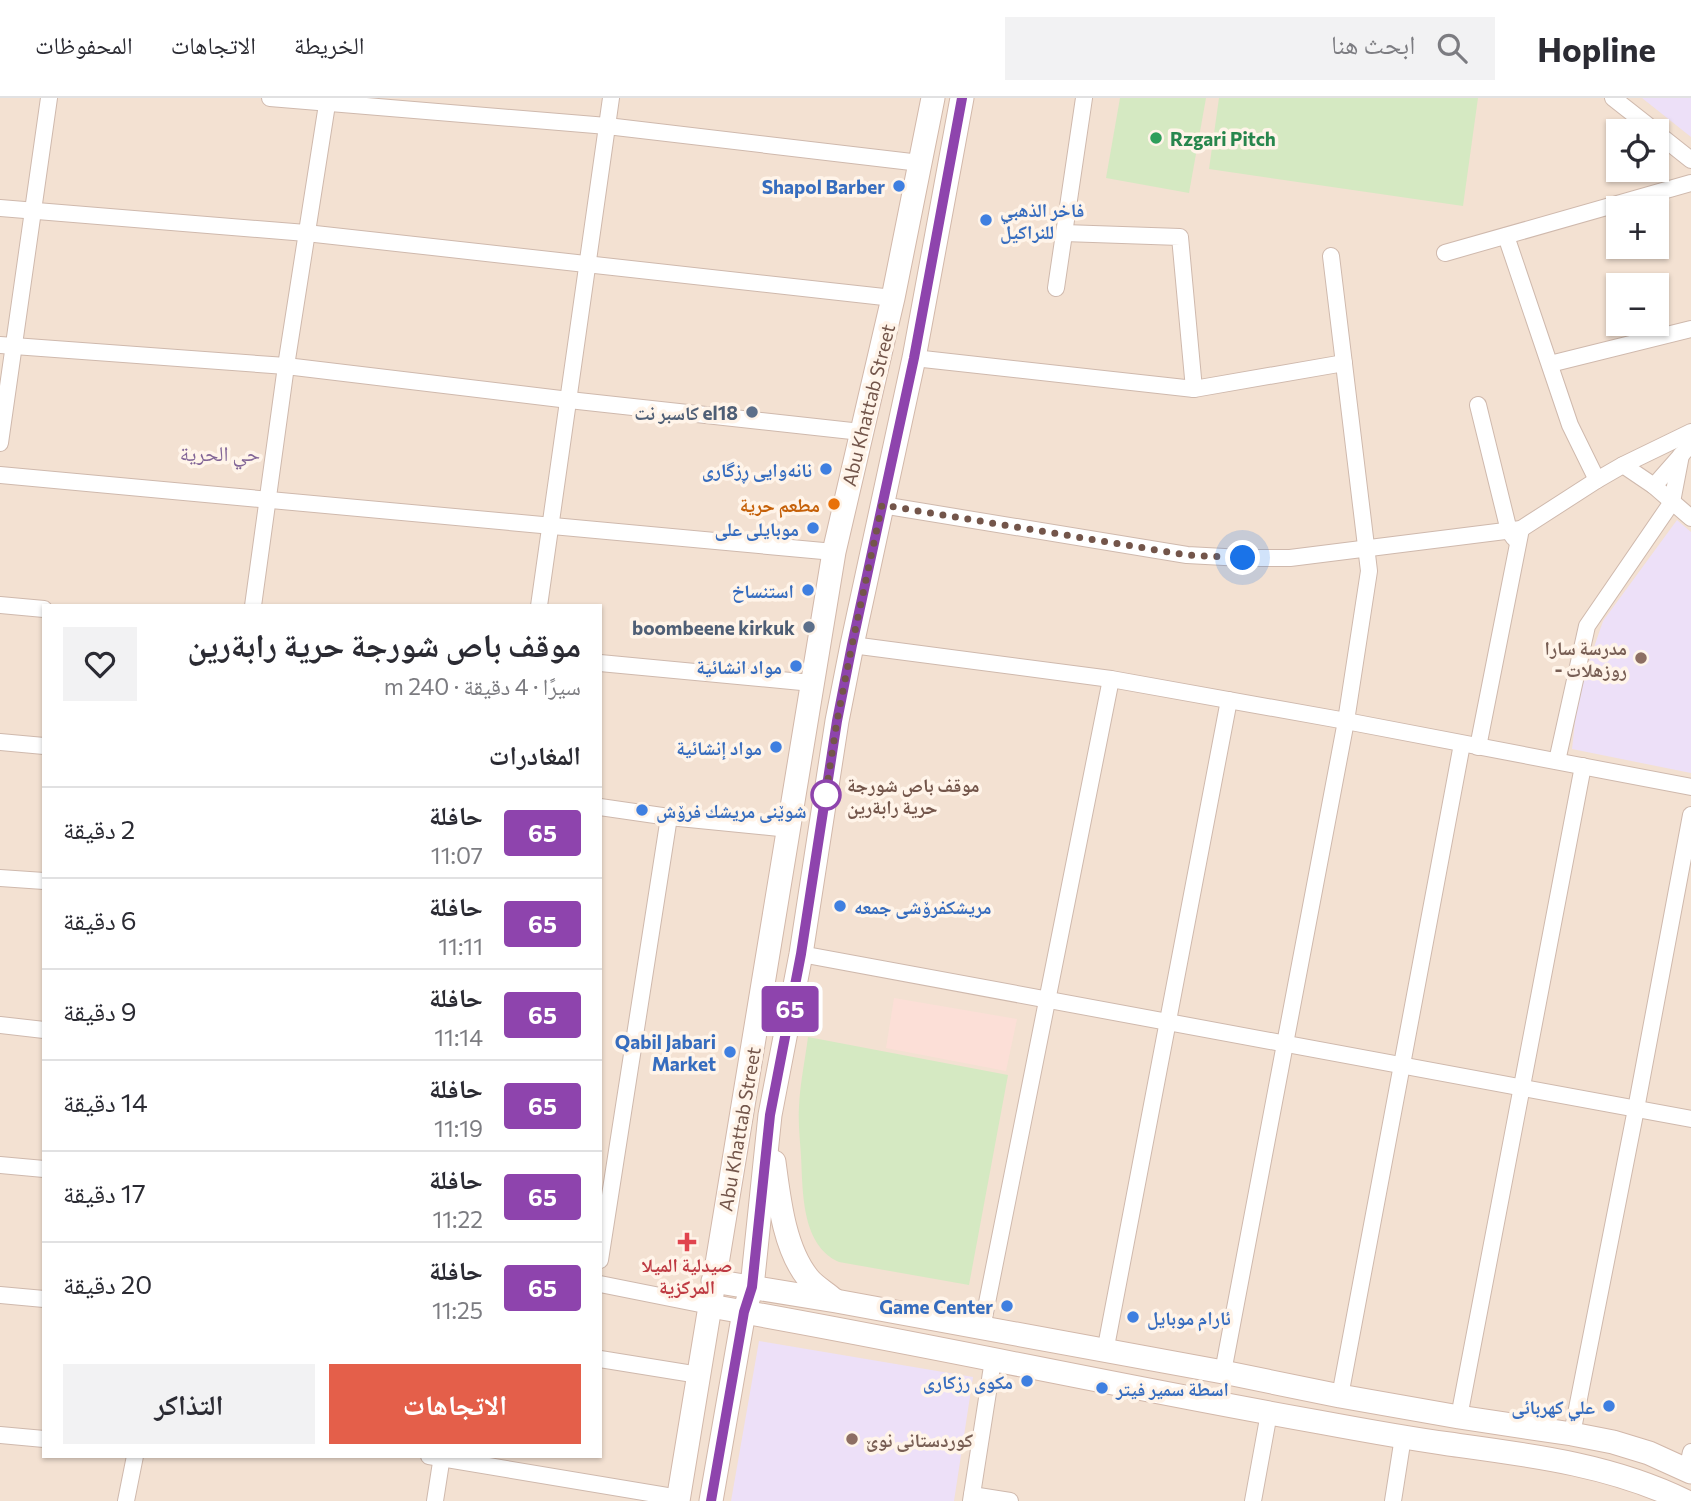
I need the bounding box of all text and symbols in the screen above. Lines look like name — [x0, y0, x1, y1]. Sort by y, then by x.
search box — [1005, 17, 1495, 80]
text: ابحث هنا — [1331, 28, 1415, 59]
text: Hopline — [1537, 28, 1656, 69]
icon: search — [1433, 29, 1471, 67]
text: المحفوظات — [35, 30, 133, 59]
text: الاتجاهات — [171, 30, 256, 59]
text: الخريطة — [294, 30, 365, 59]
map controls — [1606, 119, 1669, 336]
button: locate — [1606, 119, 1669, 182]
place label: Rzgari Pitch — [1170, 127, 1276, 150]
marker: Rzgari Pitch — [1148, 130, 1164, 146]
place label: Shapol Barber — [762, 175, 885, 198]
marker: Shapol Barber — [891, 178, 907, 194]
button: + — [1606, 196, 1669, 259]
place label: فاخر الذهبي للنراكيل — [1000, 198, 1084, 244]
marker: فاخر الذهبي للنراكيل — [978, 212, 994, 228]
button: − — [1606, 273, 1669, 336]
street label: Abu Khattab Street — [837, 321, 899, 488]
place label: كاسبر نت el18 — [634, 401, 738, 424]
marker: كاسبر نت el18 — [744, 404, 760, 420]
district label: حي الحرية — [180, 440, 260, 470]
place label: نانەوایی ڕزگاری — [702, 458, 812, 484]
marker: نانەوایی ڕزگاری — [818, 461, 834, 477]
place label: مطعم حرية — [740, 493, 820, 518]
marker: مطعم حرية — [826, 496, 842, 512]
place label: موبايلى على — [715, 517, 799, 541]
marker: موبايلى على — [805, 520, 821, 536]
your location — [1225, 540, 1260, 575]
place label: استنساخ — [732, 579, 794, 603]
marker: استنساخ — [800, 582, 816, 598]
place label: boombeene kirkuk — [632, 616, 795, 639]
marker: boombeene kirkuk — [801, 619, 817, 635]
text: موقف باص شورجة حرية رابةرين — [187, 623, 581, 664]
button: heart — [63, 627, 137, 701]
place label: مدرسة سارا - روزهلات — [1545, 636, 1627, 681]
marker: مدرسة سارا - روزهلات — [1633, 650, 1649, 666]
place label: مواد انشائية — [696, 655, 782, 678]
marker: مواد انشائية — [788, 658, 804, 674]
text: سيرًا · 4 دقيقة · 240 m — [384, 672, 581, 700]
place label: مواد إنشائية — [676, 736, 762, 761]
text: المغادرات — [489, 739, 581, 770]
marker: مواد إنشائية — [768, 739, 784, 755]
place label: موقف باص شورجة حرية رابةرين — [847, 773, 980, 819]
marker: موقف باص شورجة حرية رابةرين — [811, 780, 841, 810]
text: حافلة — [429, 799, 483, 830]
place label: شوێنى مريشك فرۆش — [656, 799, 807, 823]
marker: شوێنى مريشك فرۆش — [634, 802, 650, 818]
text: 2 دقيقة — [63, 813, 135, 844]
text: 65 — [528, 818, 557, 847]
text: 11:07 — [431, 841, 483, 869]
text: حافلة — [429, 890, 483, 921]
place label: مریشکفرۆشی جمعە — [854, 895, 991, 919]
marker: مریشکفرۆشی جمعە — [832, 898, 848, 914]
text: 6 دقيقة — [63, 904, 137, 935]
text: 65 — [528, 909, 557, 938]
text: 11:11 — [438, 932, 483, 960]
text: حافلة — [429, 981, 483, 1012]
line badge: 65 — [758, 986, 822, 1032]
text: 65 — [776, 994, 804, 1023]
text: 9 دقيقة — [63, 995, 137, 1026]
text: 65 — [528, 1000, 557, 1029]
text: 11:14 — [434, 1023, 483, 1051]
place label: Qabil Jabari Market — [615, 1030, 716, 1075]
marker: Qabil Jabari Market — [722, 1044, 738, 1060]
street label: Abu Khattab Street — [713, 1045, 765, 1213]
text: حافلة — [429, 1072, 483, 1103]
text: 14 دقيقة — [63, 1086, 148, 1117]
text: 65 — [528, 1091, 557, 1120]
text: 11:19 — [434, 1114, 483, 1142]
text: حافلة — [429, 1163, 483, 1194]
text: 17 دقيقة — [63, 1177, 146, 1208]
text: 65 — [528, 1182, 557, 1211]
text: 11:22 — [432, 1205, 483, 1233]
marker: صيدلية الميلا المركزية — [679, 1234, 695, 1250]
place label: صيدلية الميلا المركزية — [642, 1253, 732, 1298]
text: حافلة — [429, 1254, 483, 1285]
text: 20 دقيقة — [63, 1268, 152, 1299]
text: 65 — [528, 1273, 557, 1302]
place label: Game Center — [879, 1295, 993, 1318]
text: 11:25 — [432, 1296, 483, 1324]
marker: Game Center — [999, 1298, 1015, 1314]
place label: ئارام موبايل — [1147, 1306, 1231, 1332]
marker: ئارام موبايل — [1125, 1309, 1141, 1325]
button: التذاكر — [63, 1364, 315, 1444]
button: الاتجاهات — [329, 1364, 581, 1444]
place label: مكوى رزكارى — [923, 1370, 1013, 1394]
marker: مكوى رزكارى — [1019, 1373, 1035, 1389]
place label: اسطة سمير فيتر — [1115, 1377, 1229, 1400]
marker: اسطة سمير فيتر — [1094, 1380, 1110, 1396]
place label: علي كهربائى — [1511, 1395, 1595, 1422]
marker: علي كهربائى — [1601, 1398, 1617, 1414]
place label: کوردستانی نوێ — [866, 1428, 974, 1452]
marker: کوردستانی نوێ — [844, 1431, 860, 1447]

